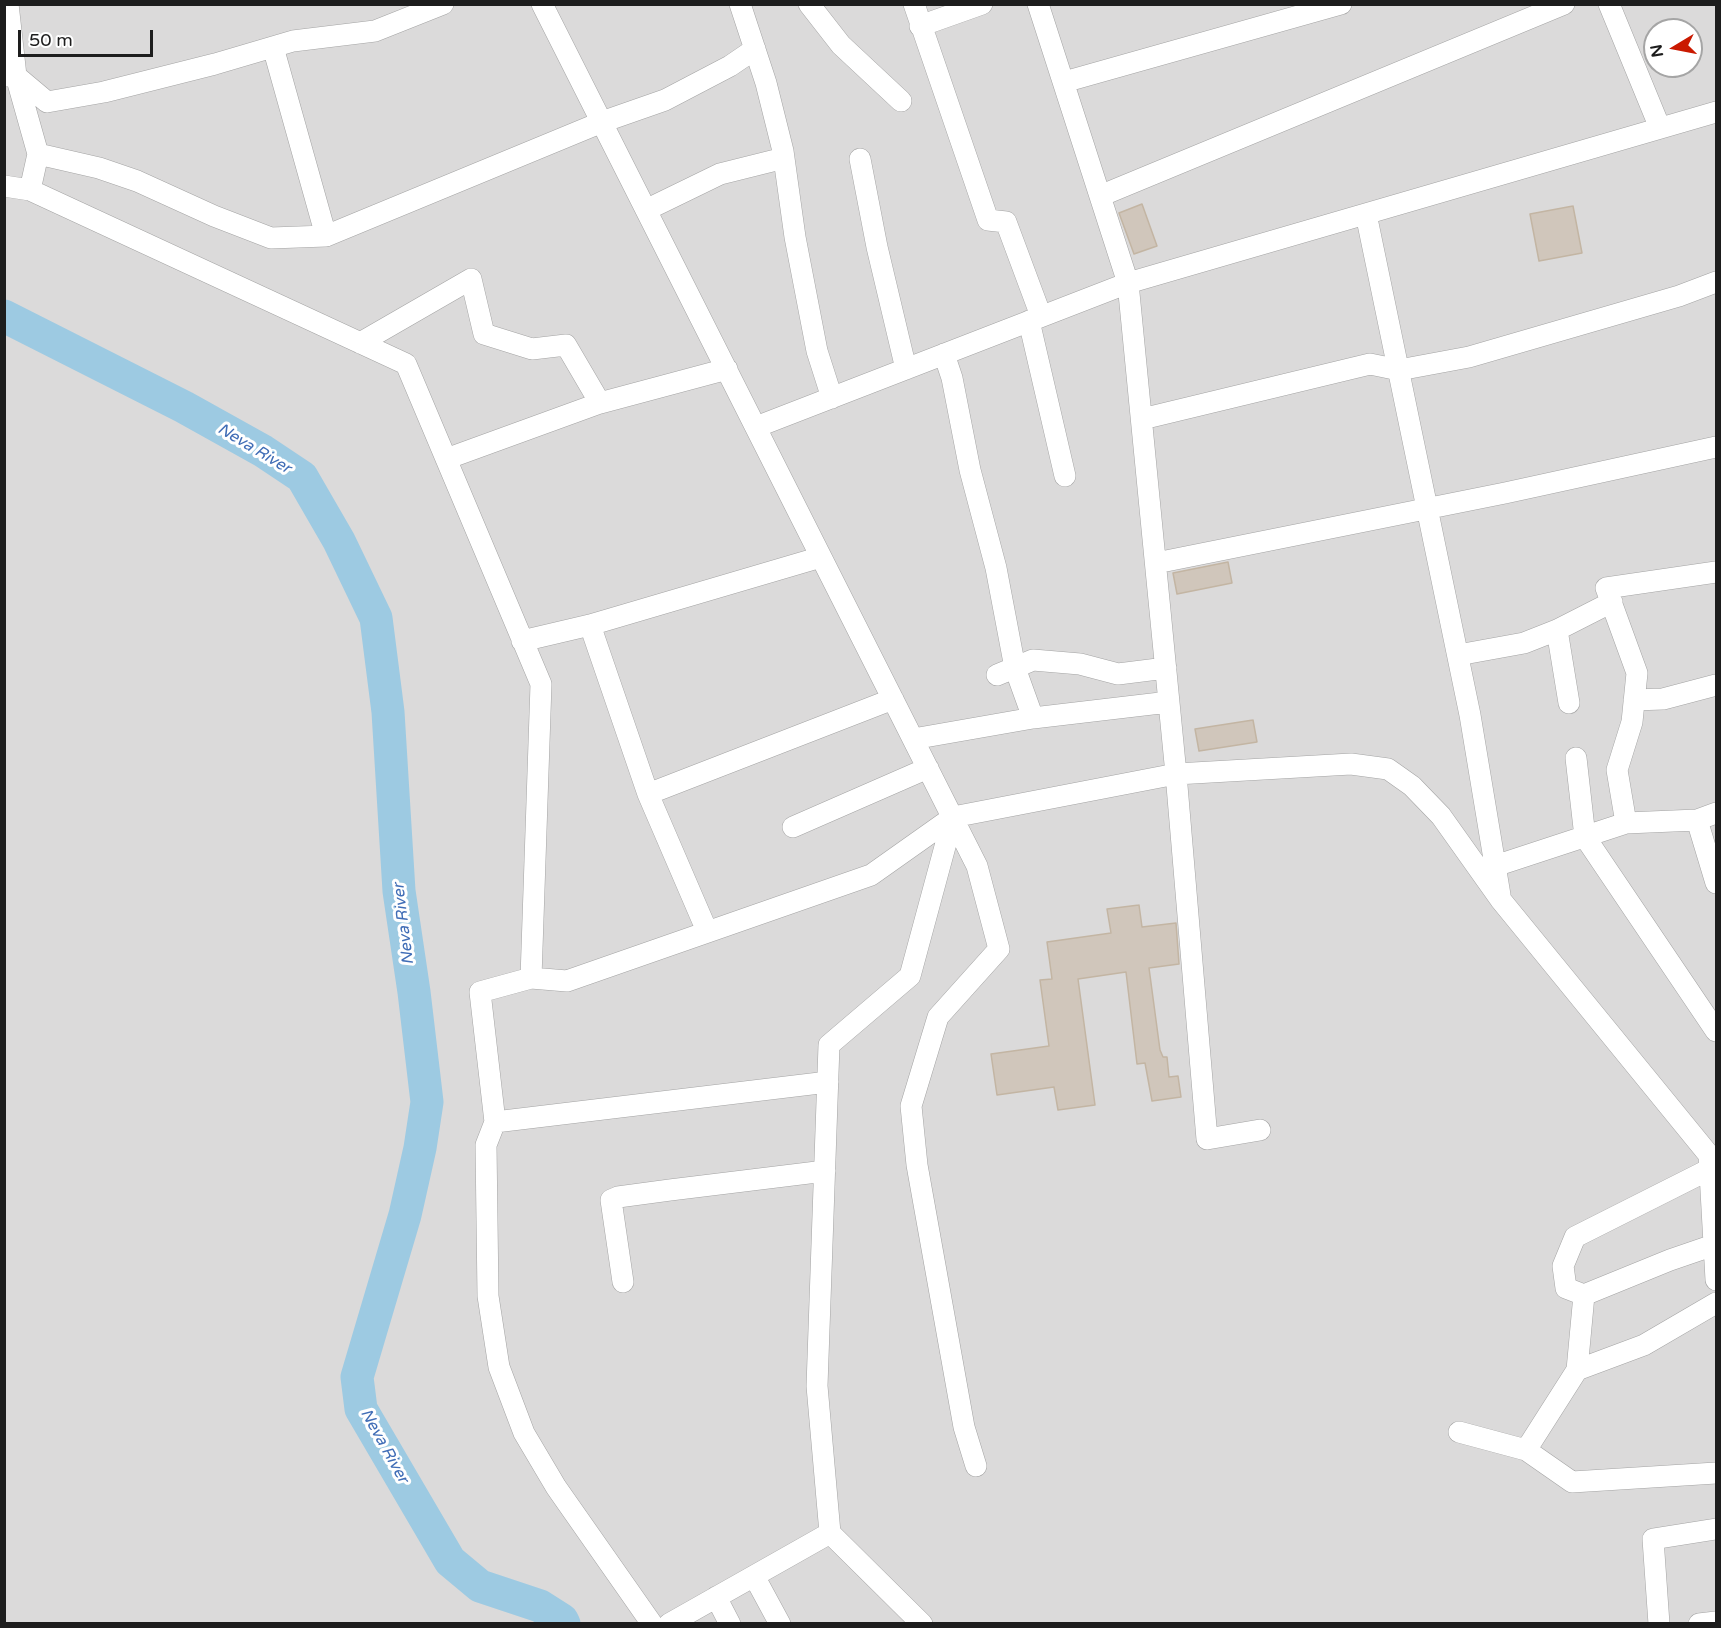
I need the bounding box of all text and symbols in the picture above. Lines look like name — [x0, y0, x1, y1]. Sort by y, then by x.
scale bar — [21, 18, 156, 56]
north arrow — [1643, 18, 1703, 78]
text: 50 m — [29, 29, 73, 51]
text: N — [1646, 43, 1668, 59]
water label: Neva River — [214, 420, 294, 478]
water label: Neva River — [389, 882, 419, 966]
water label: Neva River — [356, 1405, 412, 1487]

